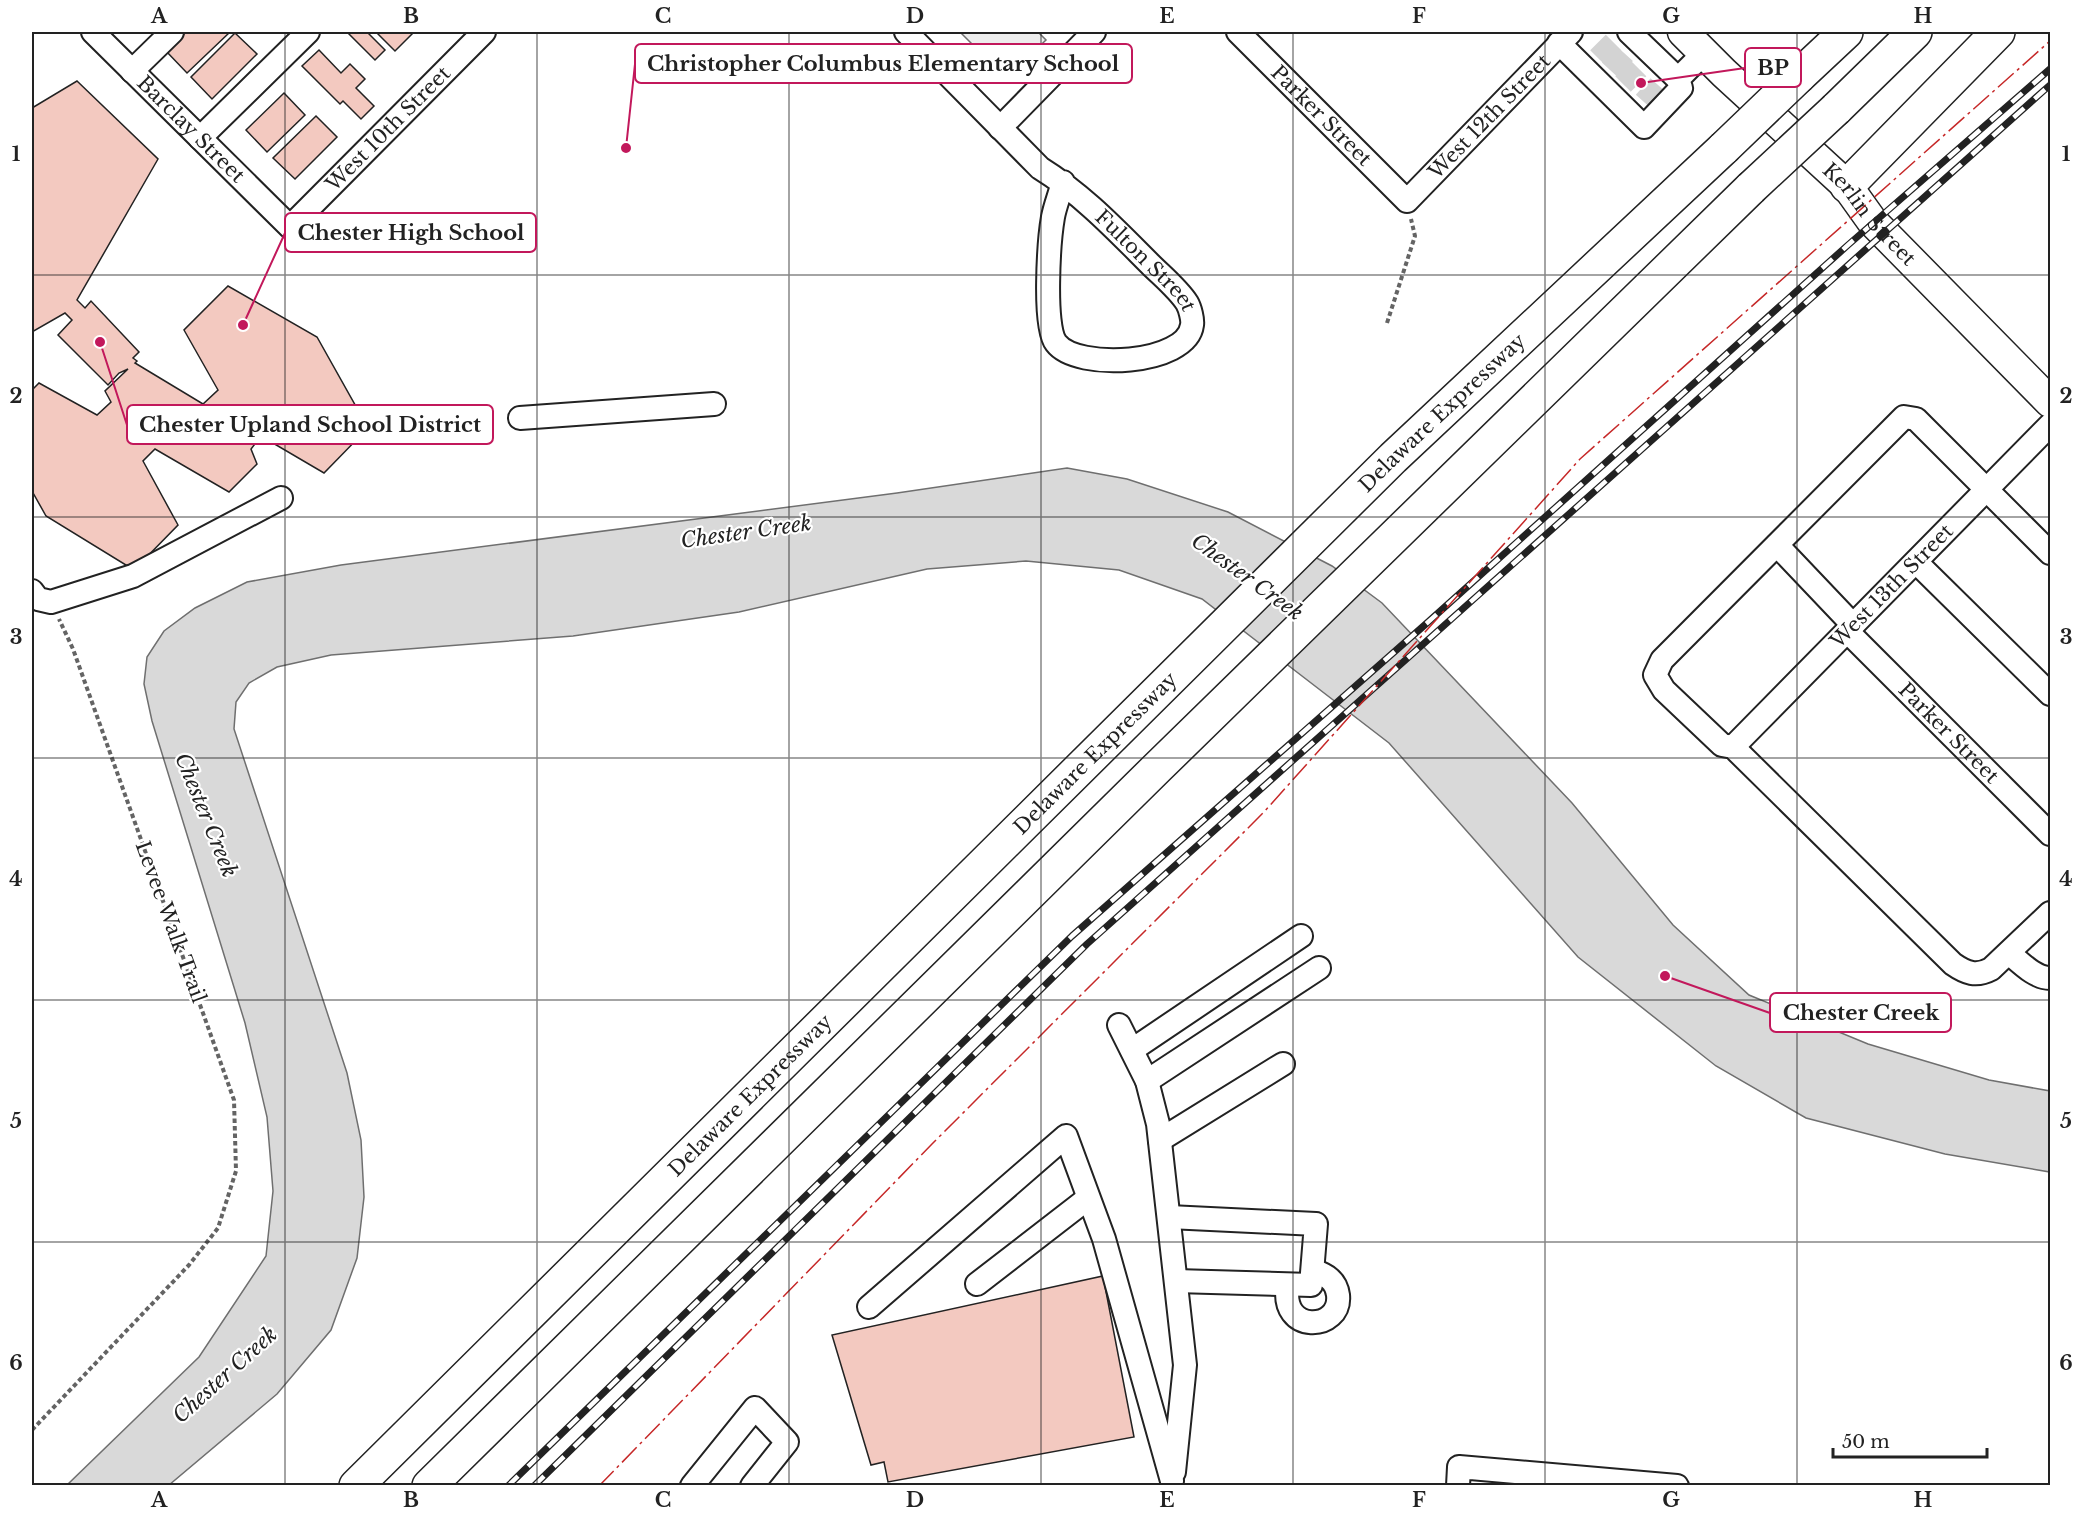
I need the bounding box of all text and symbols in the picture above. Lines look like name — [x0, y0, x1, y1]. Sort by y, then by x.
text: A — [150, 4, 168, 28]
text: B — [403, 4, 419, 28]
text: C — [655, 4, 671, 28]
text: D — [906, 4, 924, 28]
text: E — [1159, 4, 1175, 28]
text: F — [1412, 4, 1426, 28]
text: G — [1662, 4, 1680, 28]
text: H — [1914, 4, 1933, 28]
callout: Christopher Columbus Elementary School — [635, 44, 1132, 83]
callout: BP — [1745, 48, 1801, 87]
street label: West 12th Street — [1423, 49, 1555, 184]
text: Christopher Columbus Elementary School — [647, 51, 1120, 77]
text: BP — [1757, 55, 1789, 81]
street label: Parker Street — [1266, 60, 1377, 171]
street label: West 10th Street — [320, 61, 455, 197]
street label: Barclay Street — [132, 71, 250, 188]
text: 1 — [12, 142, 21, 166]
text: 1 — [2062, 142, 2071, 166]
street label: Kerlin Street — [1818, 158, 1921, 271]
street label: Fulton Street — [1090, 205, 1201, 315]
callout: Chester High School — [285, 213, 536, 252]
text: Chester High School — [297, 220, 525, 246]
street label: Delaware Expressway — [1354, 328, 1531, 497]
text: 2 — [9, 384, 23, 408]
text: 2 — [2059, 384, 2073, 408]
callout: Chester Upland School District — [127, 405, 493, 444]
text: Chester Upland School District — [139, 412, 481, 438]
water label: Chester Creek — [679, 510, 813, 554]
street label: West 13th Street — [1825, 519, 1958, 654]
water label: Chester Creek — [1186, 528, 1308, 626]
text: 3 — [10, 625, 22, 649]
text: 3 — [2060, 625, 2072, 649]
street label: Delaware Expressway — [1009, 667, 1182, 839]
street label: Parker Street — [1894, 678, 2004, 788]
water label: Chester Creek — [169, 749, 243, 881]
street label: Levee Walk Trail — [131, 838, 211, 1006]
text: 4 — [9, 867, 23, 891]
text: 4 — [2059, 867, 2073, 891]
callout: Chester Creek — [1770, 993, 1951, 1032]
text: Chester Creek — [1783, 1000, 1940, 1026]
street label: Delaware Expressway — [663, 1009, 837, 1181]
text: 5 — [10, 1109, 22, 1133]
text: 5 — [2060, 1109, 2072, 1133]
water label: Chester Creek — [167, 1321, 283, 1429]
text: 6 — [9, 1351, 23, 1375]
text: 6 — [2059, 1351, 2073, 1375]
scale bar — [1833, 1421, 1988, 1459]
text: 50 m — [1842, 1431, 1890, 1453]
text: A — [150, 1488, 168, 1512]
text: B — [403, 1488, 419, 1512]
text: C — [655, 1488, 671, 1512]
text: D — [906, 1488, 924, 1512]
text: E — [1159, 1488, 1175, 1512]
text: F — [1412, 1488, 1426, 1512]
text: G — [1662, 1488, 1680, 1512]
text: H — [1914, 1488, 1933, 1512]

